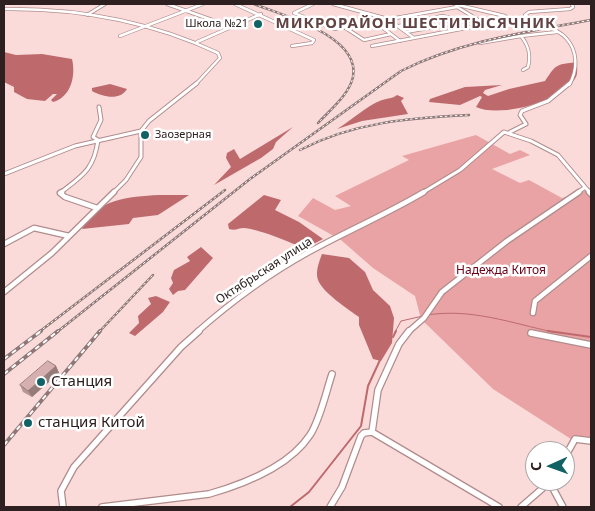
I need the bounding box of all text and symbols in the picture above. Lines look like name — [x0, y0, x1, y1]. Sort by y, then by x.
district label: МИКРОРАЙОН ШЕСТИТЫСЯЧНИК — [273, 15, 559, 33]
place label: Школа №21 — [185, 17, 248, 31]
marker: Школа №21 — [252, 18, 264, 30]
place label: Заозерная — [155, 128, 211, 142]
marker: Заозерная — [139, 129, 151, 141]
street label: Октябрьская улица — [213, 235, 315, 307]
park label: Надежда Китоя — [456, 264, 546, 278]
place label: Станция — [51, 373, 112, 391]
marker: Станция — [35, 376, 47, 388]
place label: станция Китой — [38, 414, 145, 432]
marker: станция Китой — [22, 417, 34, 429]
north arrow — [525, 441, 575, 491]
text: С — [526, 462, 545, 471]

